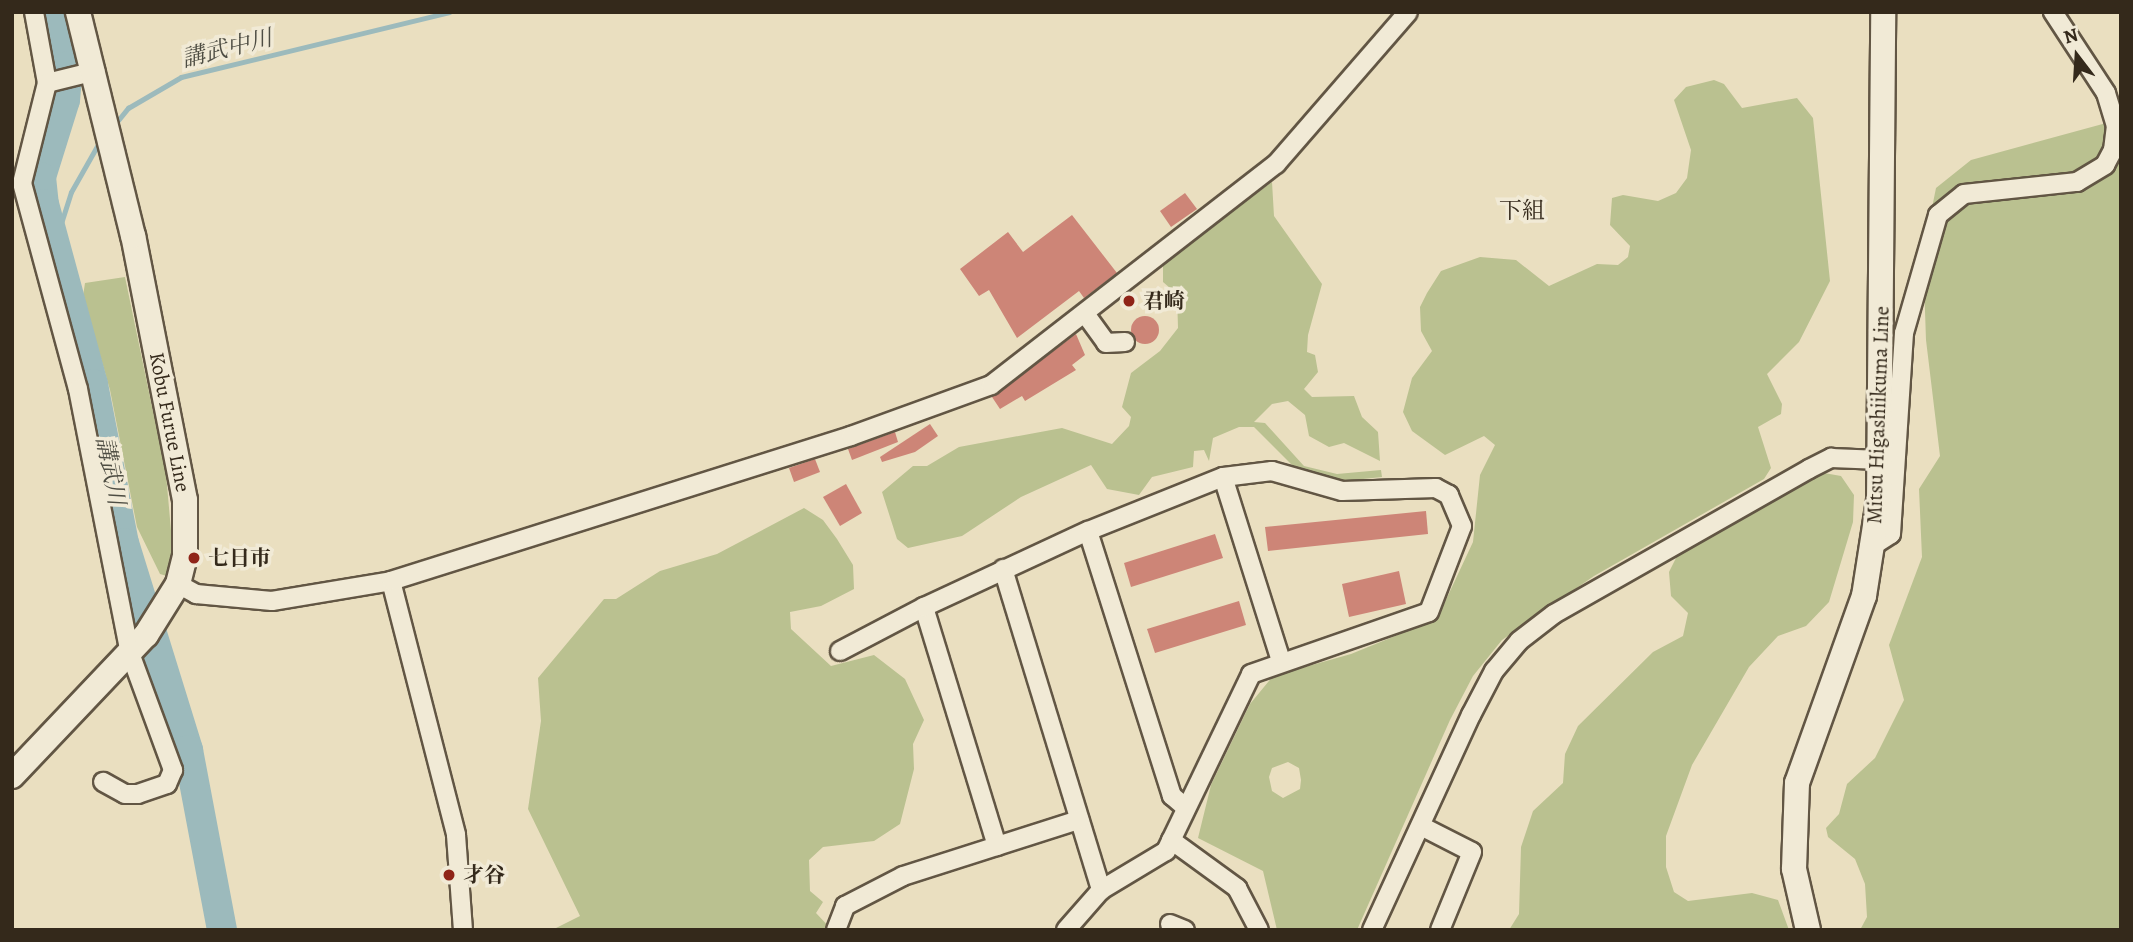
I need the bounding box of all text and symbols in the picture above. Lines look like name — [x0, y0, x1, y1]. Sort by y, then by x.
north arrow — [2042, 21, 2112, 91]
text: N — [2060, 21, 2081, 50]
water label: 講武中川 — [179, 24, 275, 74]
district label: 下組 — [1499, 197, 1545, 225]
place label: 君崎 — [1143, 288, 1185, 314]
marker: 君崎 — [1121, 293, 1137, 309]
street label: Mitsu Higashiikuma Line — [1862, 306, 1894, 524]
street label: Kobu Furue Line — [144, 350, 196, 494]
water label: 講武川 — [90, 435, 130, 507]
place label: 七日市 — [208, 545, 271, 571]
marker: 七日市 — [186, 550, 202, 566]
place label: 才谷 — [463, 862, 505, 888]
marker: 才谷 — [441, 867, 457, 883]

